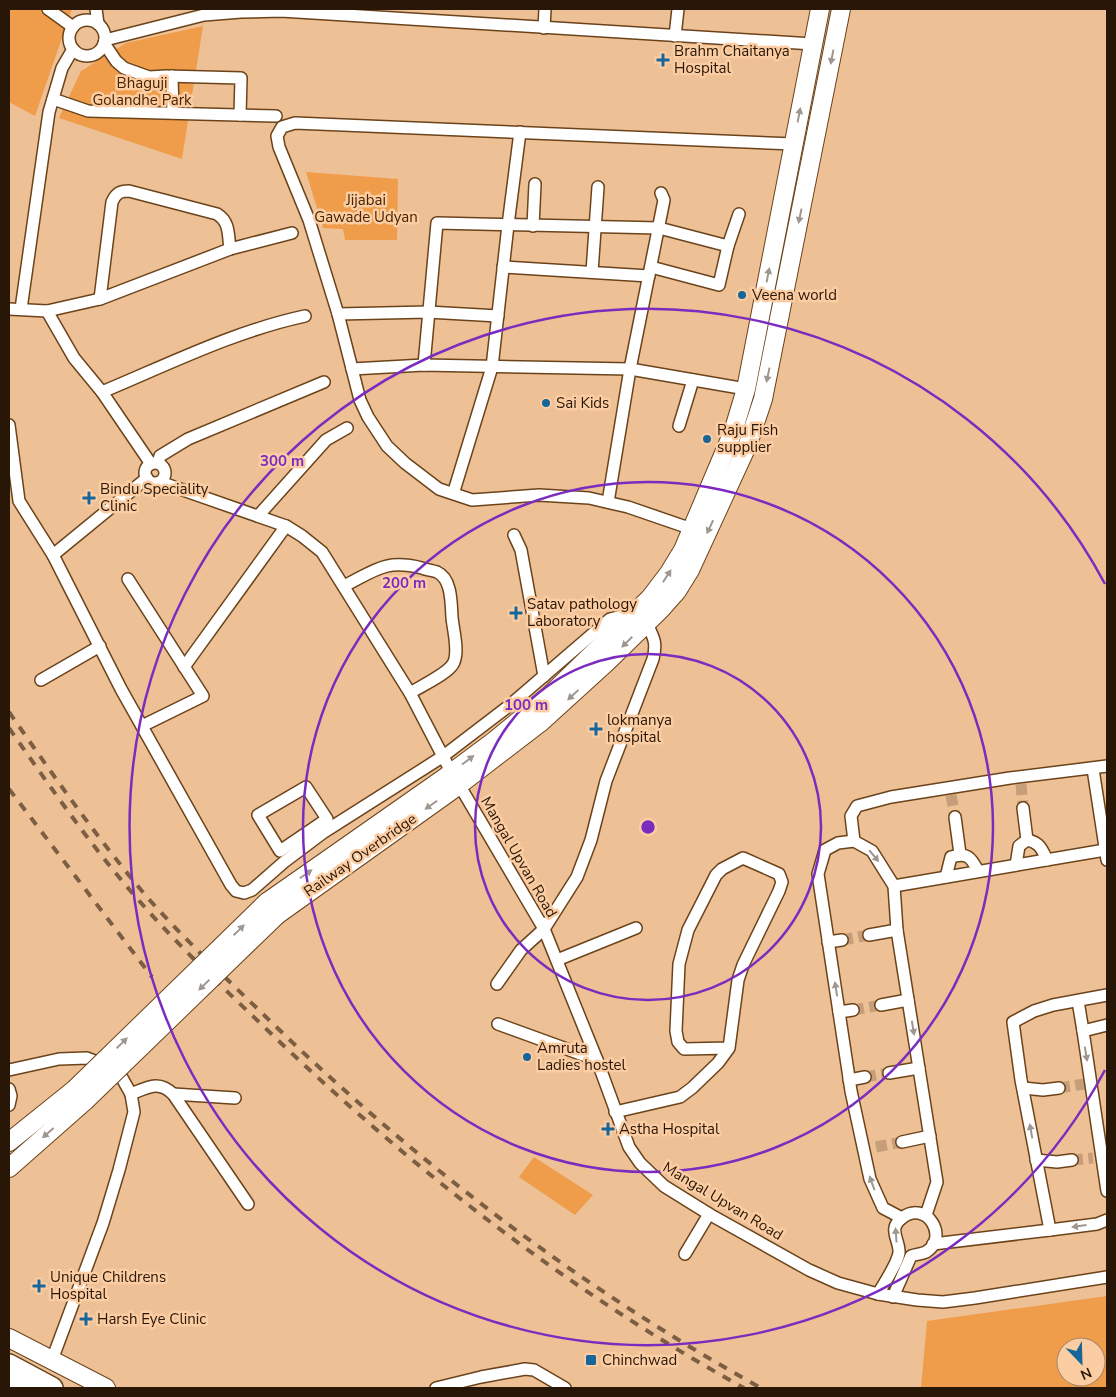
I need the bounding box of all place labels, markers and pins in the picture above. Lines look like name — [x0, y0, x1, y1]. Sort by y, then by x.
place label: Brahm Chaitanya Hospital — [674, 41, 790, 78]
marker: Brahm Chaitanya Hospital — [656, 53, 670, 67]
place label: Veena world — [751, 285, 837, 305]
marker: Veena world — [736, 289, 748, 301]
place label: Sai Kids — [556, 393, 609, 413]
marker: Sai Kids — [540, 397, 552, 409]
place label: Raju Fish supplier — [717, 420, 778, 457]
marker: Raju Fish supplier — [701, 433, 713, 445]
place label: Bindu Speciality Clinic — [100, 479, 209, 516]
marker: Bindu Speciality Clinic — [82, 491, 96, 505]
place label: Satav pathology Laboratory — [527, 594, 637, 631]
marker: Satav pathology Laboratory — [509, 606, 523, 620]
place label: lokmanya hospital — [607, 710, 672, 747]
marker: lokmanya hospital — [589, 722, 603, 736]
centre of rings — [639, 818, 657, 836]
place label: Amruta Ladies hostel — [537, 1038, 627, 1075]
marker: Amruta Ladies hostel — [521, 1051, 533, 1063]
place label: Astha Hospital — [619, 1119, 720, 1139]
marker: Astha Hospital — [601, 1122, 615, 1136]
place label: Unique Childrens Hospital — [50, 1267, 166, 1304]
marker: Unique Childrens Hospital — [32, 1279, 46, 1293]
place label: Harsh Eye Clinic — [97, 1309, 206, 1329]
marker: Harsh Eye Clinic — [79, 1312, 93, 1326]
place label: Chinchwad — [602, 1350, 677, 1370]
marker: Chinchwad — [584, 1353, 598, 1367]

